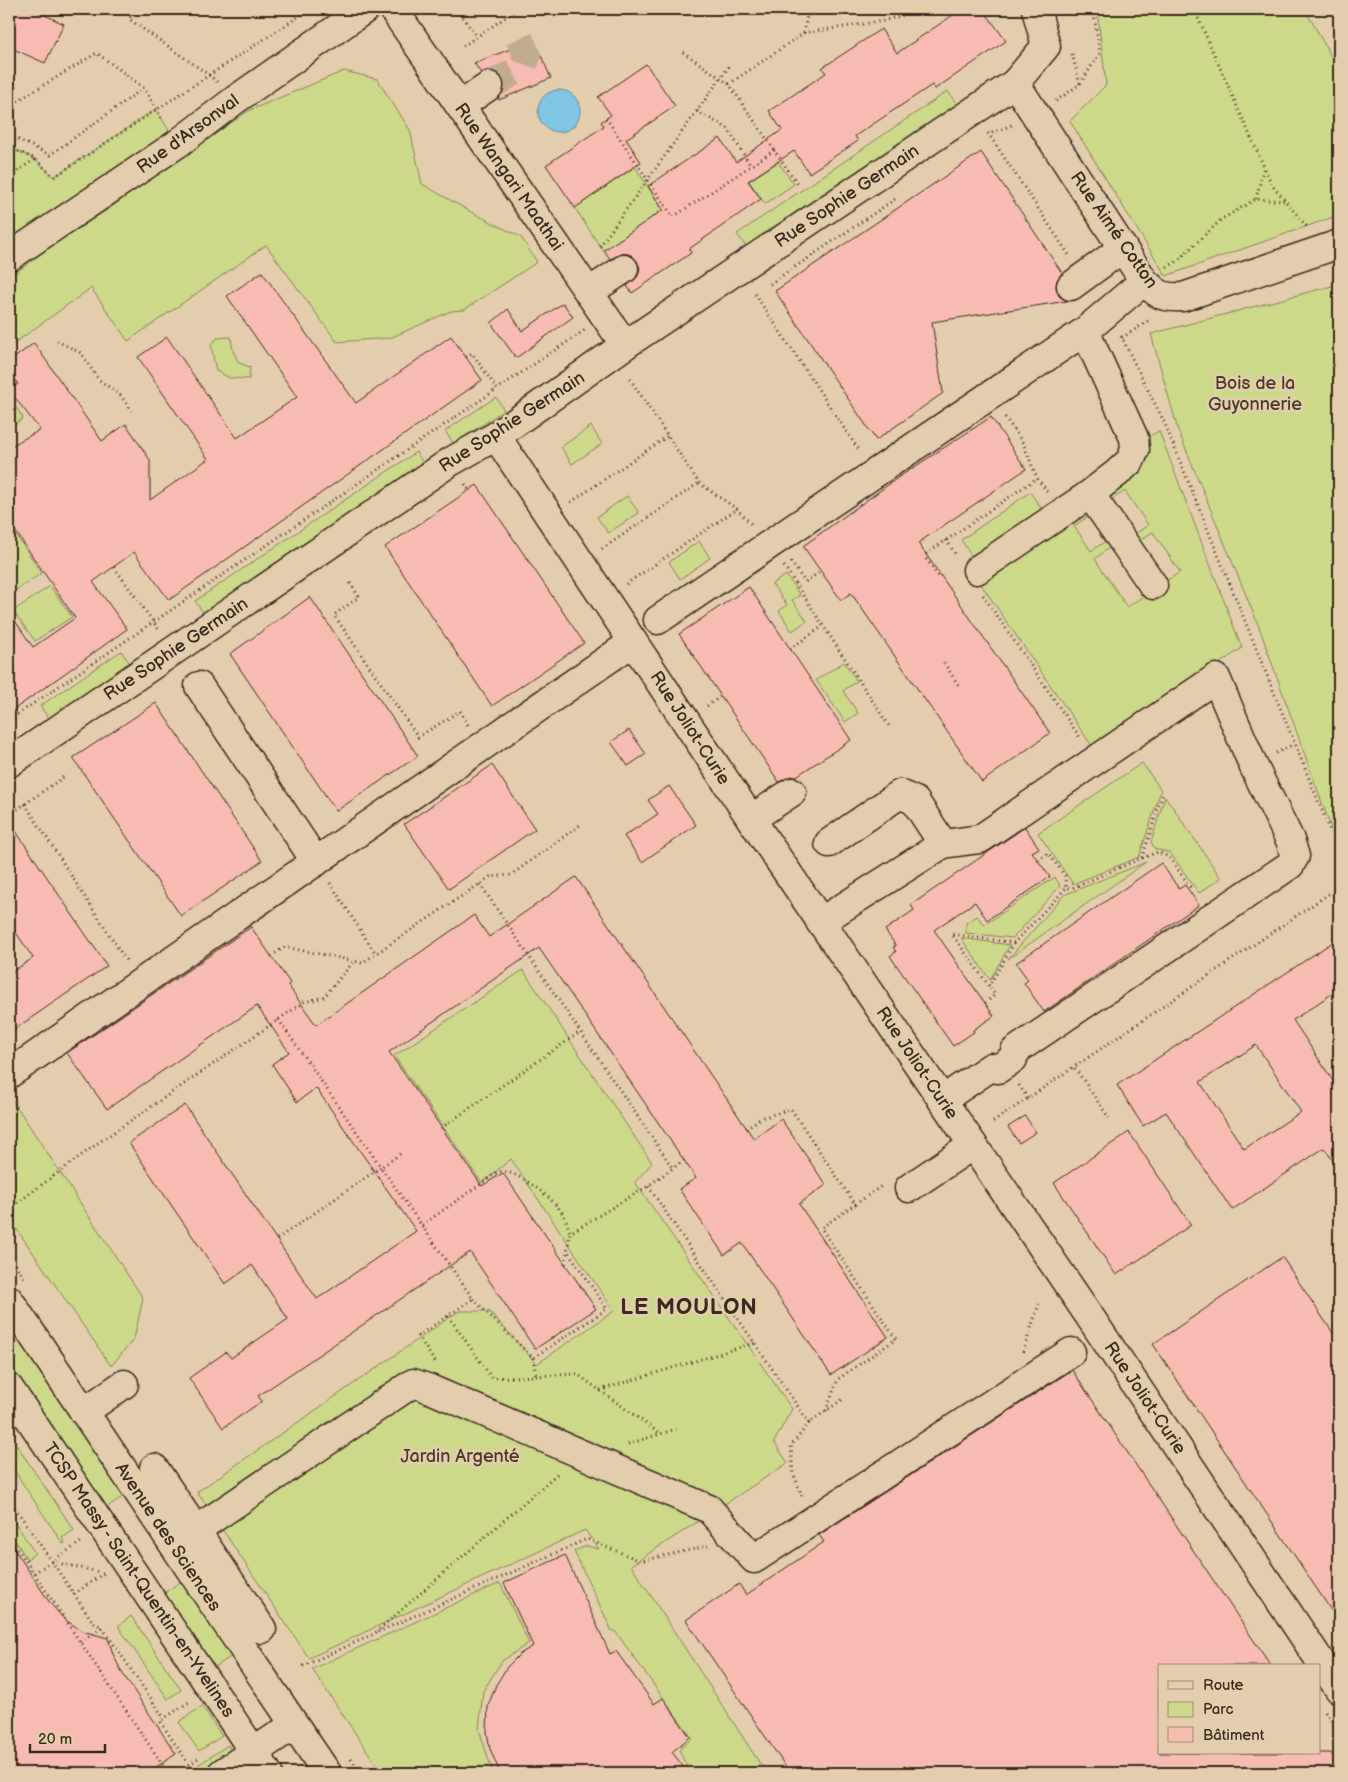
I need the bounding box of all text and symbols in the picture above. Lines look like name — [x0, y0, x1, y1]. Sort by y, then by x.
street label: Rue d'Arsonval — [133, 90, 243, 178]
street label: Rue Wangari Maathai — [450, 99, 568, 255]
street label: Rue Sophie Germain — [771, 140, 923, 252]
street label: Rue Aimé Cotton — [1066, 168, 1162, 292]
street label: Rue Sophie Germain — [435, 367, 589, 477]
park label: Bois de la Guyonnerie — [1208, 373, 1302, 415]
street label: Rue Sophie Germain — [100, 593, 252, 705]
street label: Rue Joliot-Curie — [645, 667, 735, 789]
street label: Rue Joliot-Curie — [872, 1003, 963, 1124]
district label: LE MOULON — [620, 1294, 758, 1321]
street label: Rue Joliot-Curie — [1100, 1338, 1191, 1459]
street label: TCSP Massy - Saint-Quentin-en-Yvelines — [39, 1439, 239, 1721]
park label: Jardin Argenté — [400, 1446, 520, 1467]
street label: Avenue des Sciences — [111, 1459, 225, 1615]
legend — [1158, 1664, 1320, 1754]
text: Route — [1203, 1676, 1244, 1695]
text: Parc — [1203, 1700, 1233, 1719]
scale bar — [30, 1722, 105, 1754]
text: Bâtiment — [1203, 1726, 1265, 1745]
text: 20 m — [38, 1730, 72, 1749]

